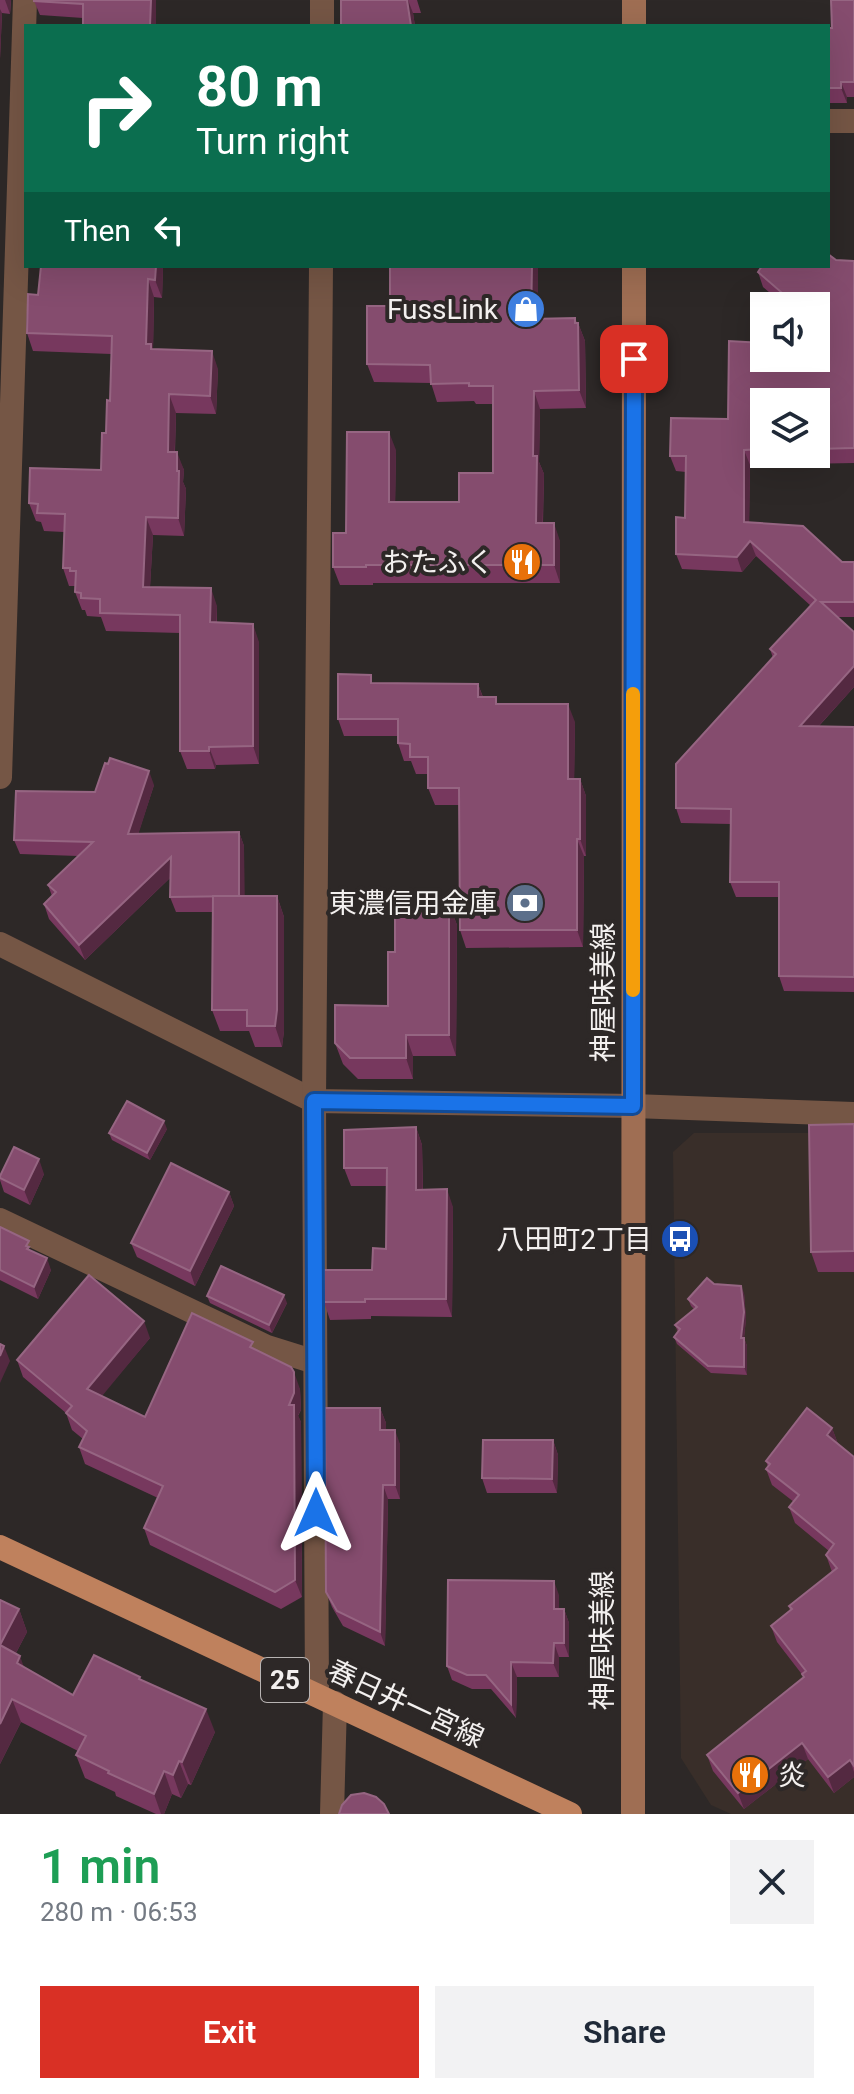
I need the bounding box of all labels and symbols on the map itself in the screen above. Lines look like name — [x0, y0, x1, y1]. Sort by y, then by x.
shop icon: FussLink — [505, 288, 547, 330]
place label: FussLink — [387, 293, 499, 326]
pin — [600, 325, 668, 393]
restaurant icon: おたふく — [501, 541, 543, 583]
place label: おたふく — [382, 546, 494, 579]
bank icon: 東濃信用金庫 — [504, 882, 546, 924]
place label: 東濃信用金庫 — [329, 887, 497, 920]
street label: 神屋味美線 — [587, 922, 620, 1062]
bus stop icon: 八田町2丁目 — [659, 1218, 701, 1260]
place label: 八田町2丁目 — [496, 1223, 652, 1256]
position arrow — [274, 1471, 358, 1555]
street label: 神屋味美線 — [586, 1570, 619, 1710]
street label: 春日井一宮線 — [323, 1654, 489, 1754]
road number: 25 — [261, 1658, 309, 1702]
restaurant icon: 炎 — [729, 1754, 771, 1796]
place label: 炎 — [778, 1759, 806, 1792]

